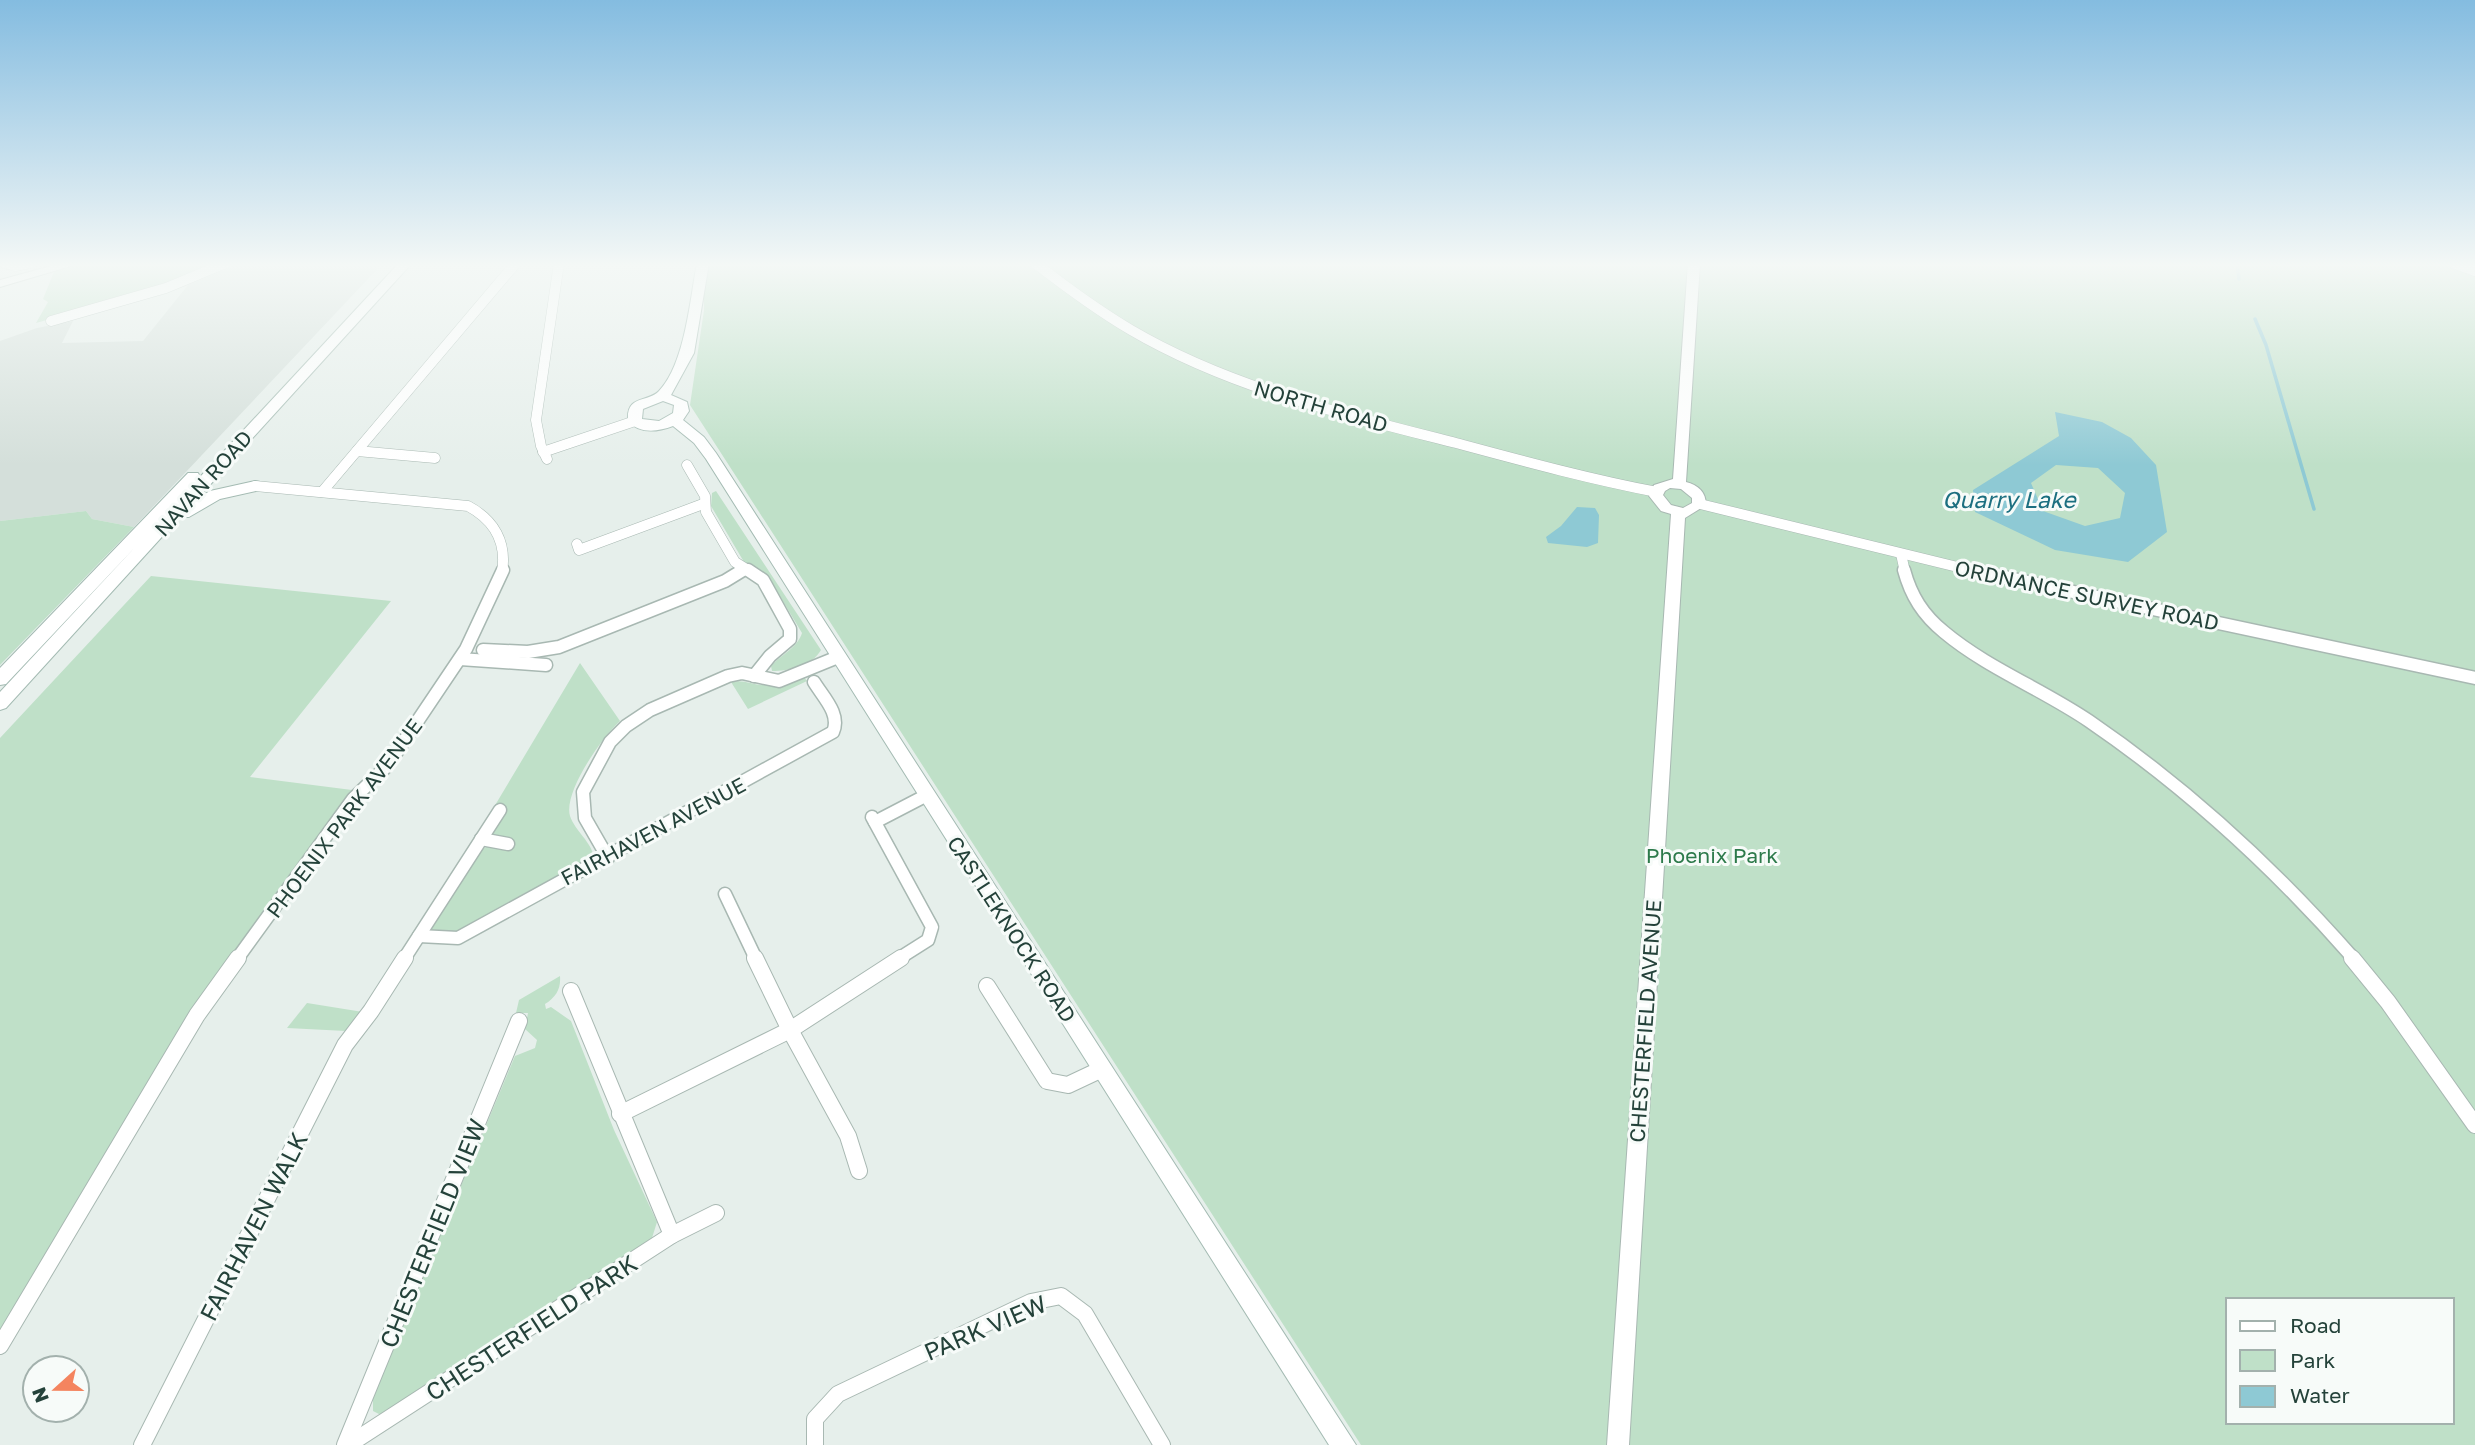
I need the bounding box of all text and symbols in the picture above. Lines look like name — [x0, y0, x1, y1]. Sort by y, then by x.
street label: NORTH ROAD — [1251, 374, 1391, 438]
street label: NAVAN ROAD — [149, 425, 257, 541]
water label: Quarry Lake — [1942, 485, 2077, 513]
street label: ORDNANCE SURVEY ROAD — [1953, 554, 2221, 636]
street label: PHOENIX PARK AVENUE — [260, 713, 428, 923]
street label: FAIRHAVEN AVENUE — [556, 771, 750, 891]
street label: CASTLEKNOCK ROAD — [942, 831, 1082, 1027]
park label: Phoenix Park — [1646, 842, 1778, 868]
street label: CHESTERFIELD AVENUE — [1624, 899, 1666, 1143]
street label: CHESTERFIELD VIEW — [373, 1114, 491, 1352]
street label: FAIRHAVEN WALK — [193, 1127, 313, 1325]
street label: CHESTERFIELD PARK — [420, 1248, 642, 1406]
street label: PARK VIEW — [919, 1288, 1051, 1366]
legend — [2226, 1298, 2454, 1424]
text: Road — [2290, 1312, 2341, 1338]
text: Park — [2290, 1347, 2336, 1373]
north arrow — [21, 1354, 91, 1424]
text: Water — [2290, 1382, 2350, 1408]
text: N — [26, 1384, 53, 1406]

